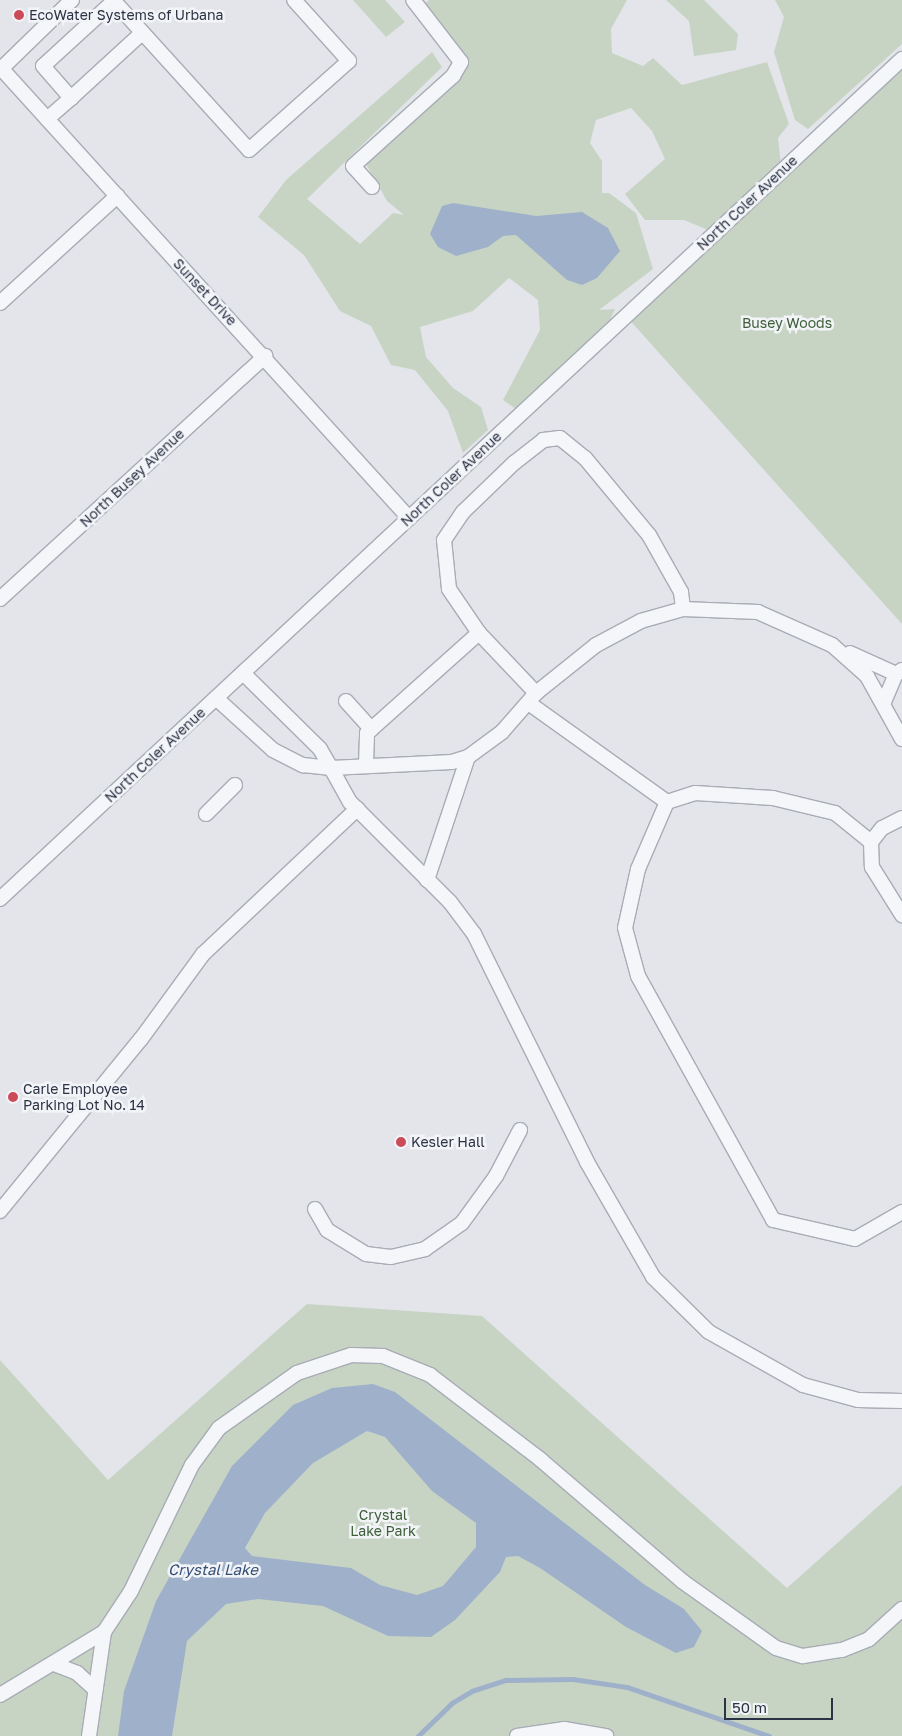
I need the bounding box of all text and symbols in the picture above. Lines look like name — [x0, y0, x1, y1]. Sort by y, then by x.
place label: EcoWater Systems of Urbana — [29, 7, 223, 23]
marker: EcoWater Systems of Urbana — [13, 9, 25, 21]
street label: North Coler Avenue — [693, 152, 801, 254]
street label: Sunset Drive — [170, 255, 240, 329]
park label: Busey Woods — [742, 315, 832, 331]
street label: North Busey Avenue — [76, 425, 188, 531]
street label: North Coler Avenue — [397, 428, 505, 530]
street label: North Coler Avenue — [101, 704, 209, 806]
place label: Carle Employee Parking Lot No. 14 — [23, 1081, 145, 1114]
marker: Carle Employee Parking Lot No. 14 — [7, 1091, 19, 1103]
place label: Kesler Hall — [411, 1134, 485, 1150]
marker: Kesler Hall — [395, 1136, 407, 1148]
park label: Crystal Lake Park — [350, 1507, 416, 1540]
water label: Crystal Lake — [168, 1561, 258, 1579]
scale bar — [727, 1688, 836, 1720]
text: 50 m — [732, 1698, 767, 1716]

